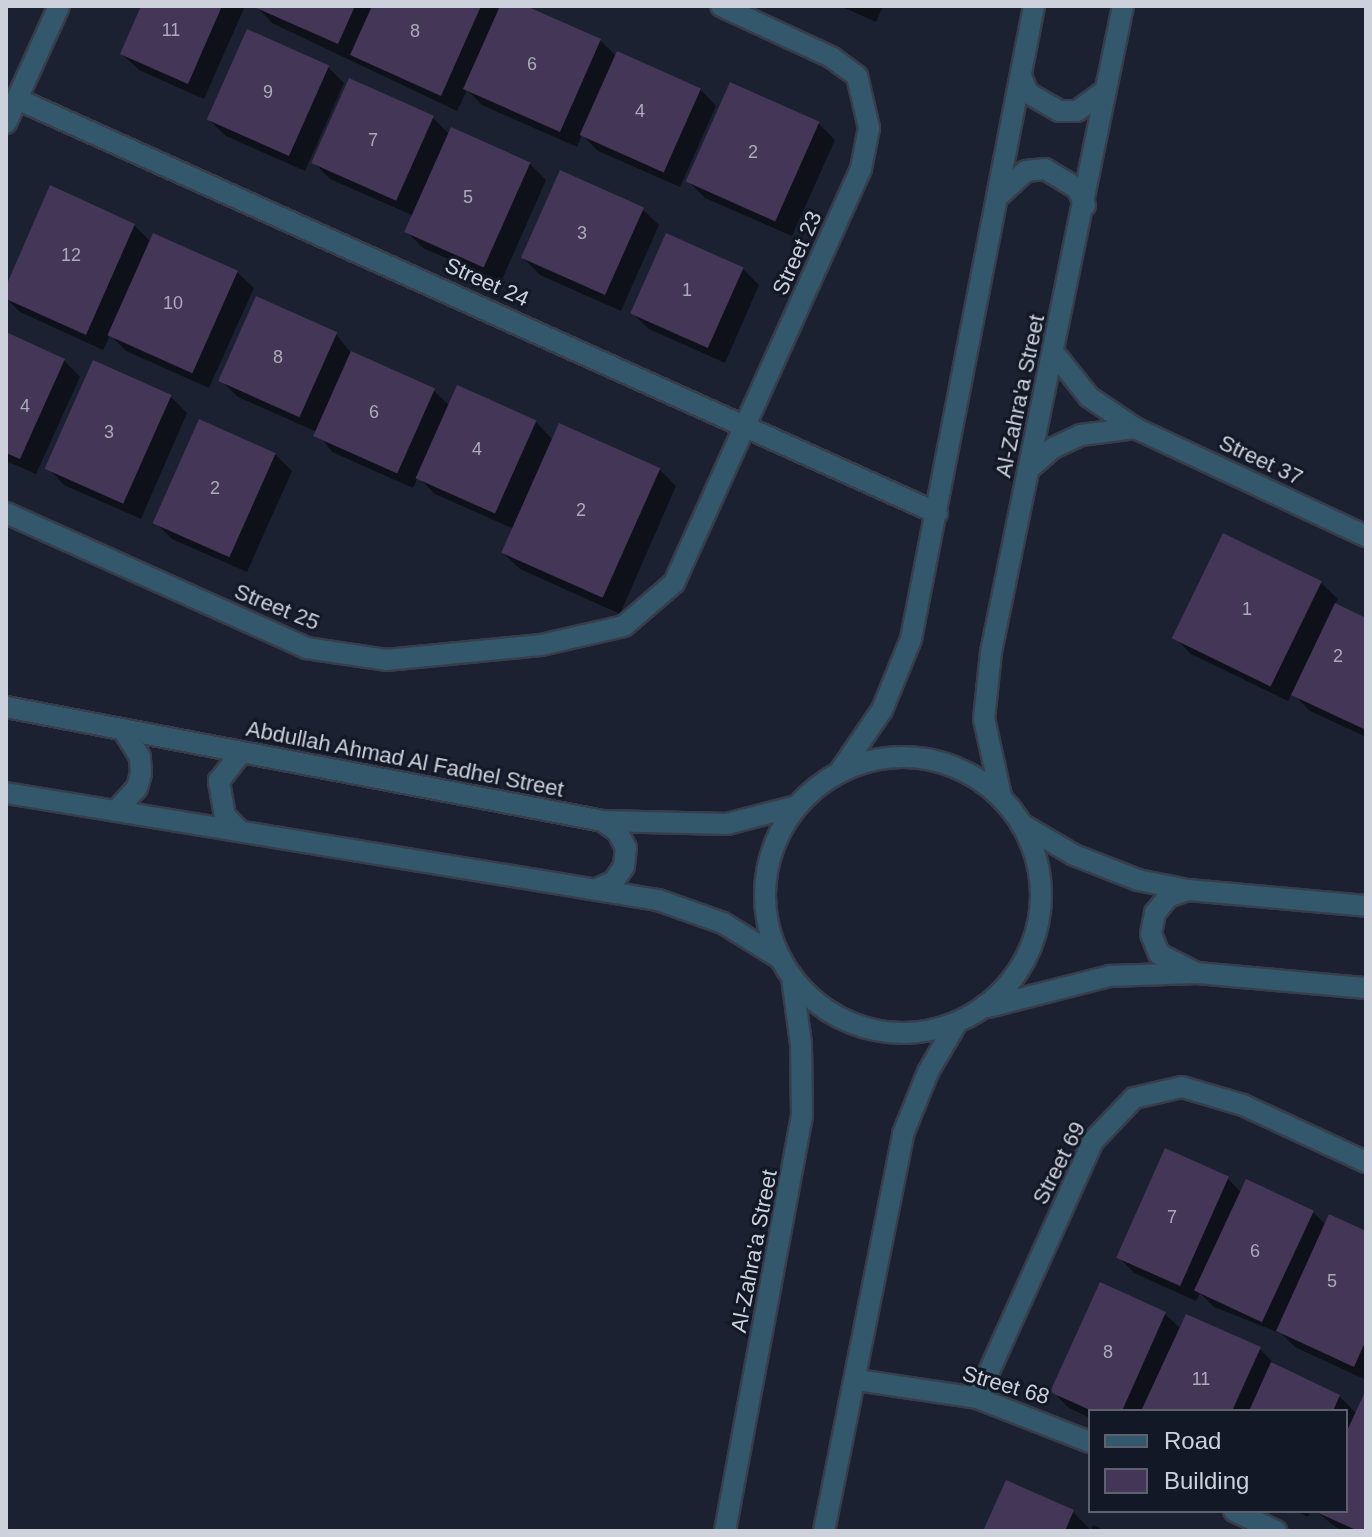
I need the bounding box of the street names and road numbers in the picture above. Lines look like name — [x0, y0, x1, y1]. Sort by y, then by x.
street label: Street 23 — [767, 207, 827, 299]
street label: Street 24 — [441, 252, 533, 312]
street label: Al-Zahra'a Street — [990, 312, 1050, 480]
street label: Street 37 — [1215, 429, 1307, 491]
street label: Street 25 — [231, 578, 323, 636]
street label: Abdullah Ahmad Al Fadhel Street — [243, 715, 567, 803]
street label: Street 69 — [1027, 1117, 1091, 1209]
street label: Al-Zahra'a Street — [725, 1167, 783, 1335]
street label: Street 68 — [959, 1360, 1053, 1410]

